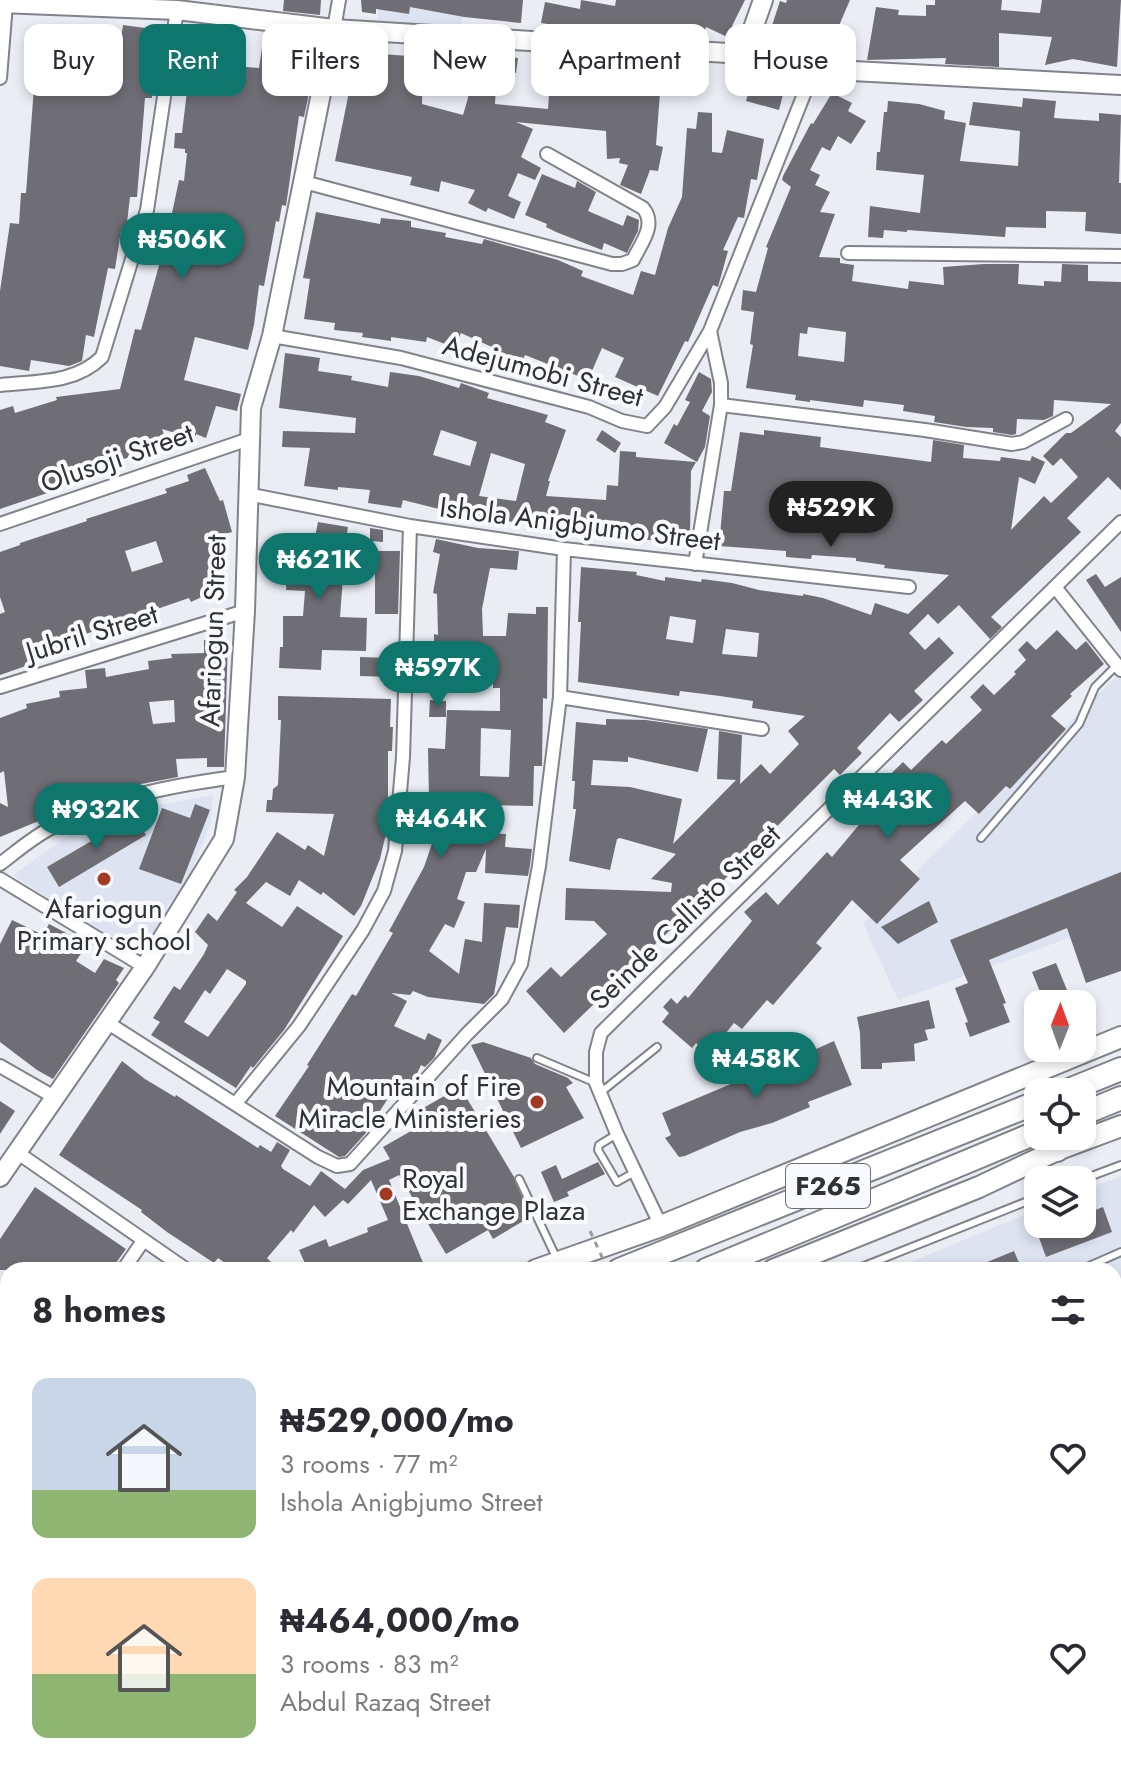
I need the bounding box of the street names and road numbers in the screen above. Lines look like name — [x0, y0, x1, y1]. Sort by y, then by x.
street label: Adejumobi Street — [438, 325, 648, 418]
street label: Olusoji Street — [35, 413, 199, 503]
street label: Ishola Anigbjumo Street — [437, 486, 723, 562]
street label: Afariogun Street — [189, 534, 237, 728]
street label: Jubril Street — [17, 593, 163, 674]
street label: Seinde Callisto Street — [580, 815, 790, 1019]
road number: F265 — [786, 1164, 870, 1208]

